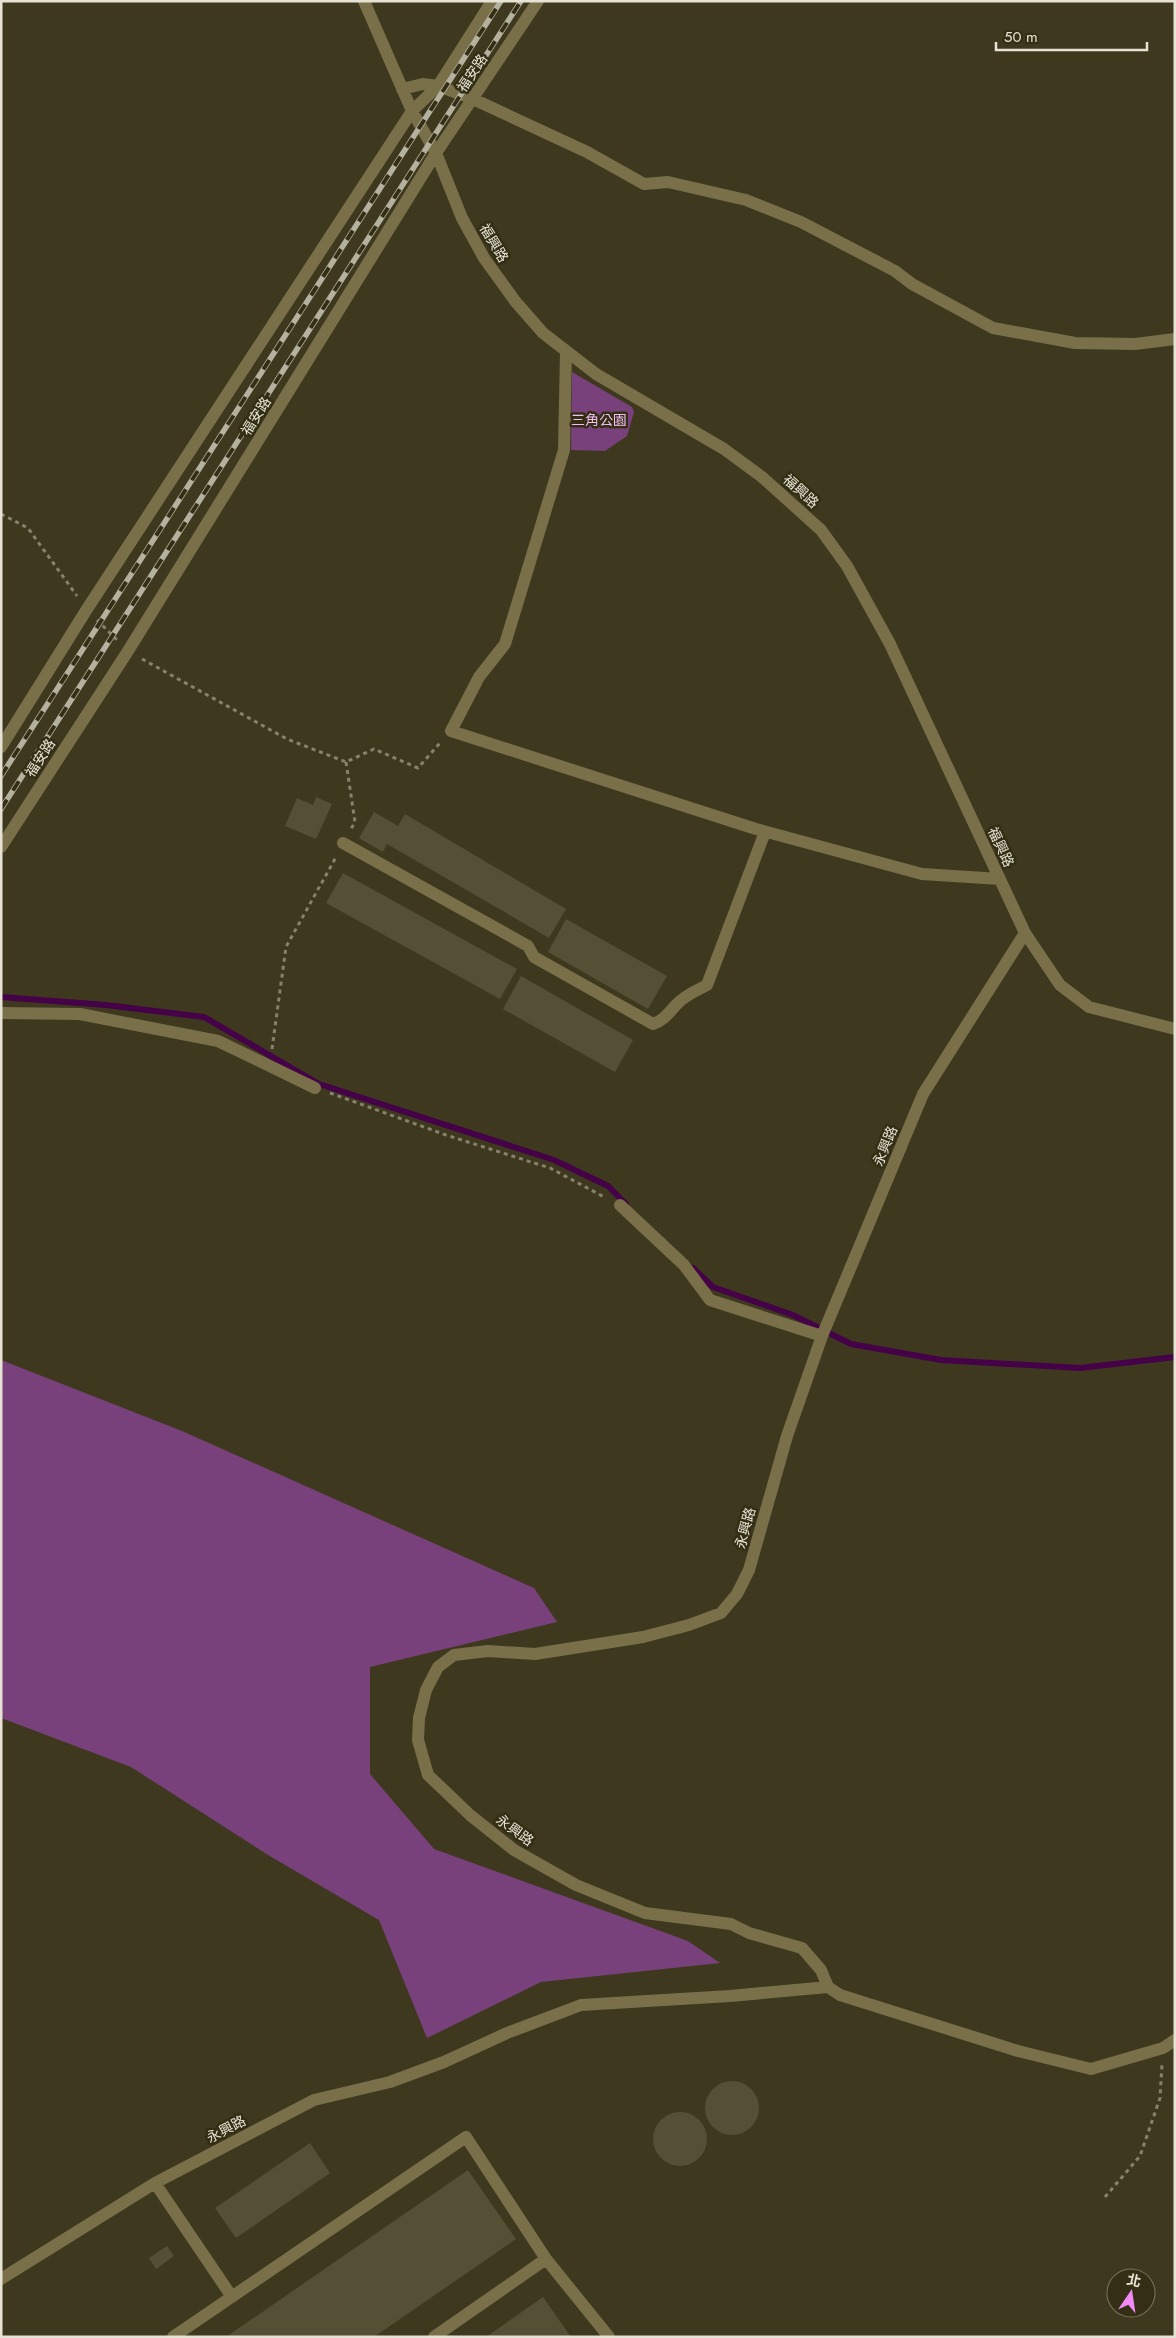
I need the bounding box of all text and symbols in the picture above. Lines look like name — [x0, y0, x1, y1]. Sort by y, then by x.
scale bar — [996, 20, 1147, 52]
text: 50 m — [1004, 26, 1038, 48]
street label: 福安路 — [452, 50, 492, 96]
street label: 福興路 — [475, 220, 513, 266]
street label: 福安路 — [236, 393, 276, 439]
park label: 三角公園 — [571, 410, 627, 430]
street label: 福興路 — [779, 470, 823, 512]
street label: 福安路 — [20, 735, 60, 781]
street label: 福興路 — [983, 824, 1019, 870]
street label: 永興路 — [868, 1123, 902, 1169]
street label: 永興路 — [730, 1505, 760, 1551]
street label: 永興路 — [492, 1810, 538, 1850]
street label: 永興路 — [203, 2110, 249, 2148]
north arrow — [1106, 2268, 1156, 2318]
text: 北 — [1125, 2269, 1143, 2292]

